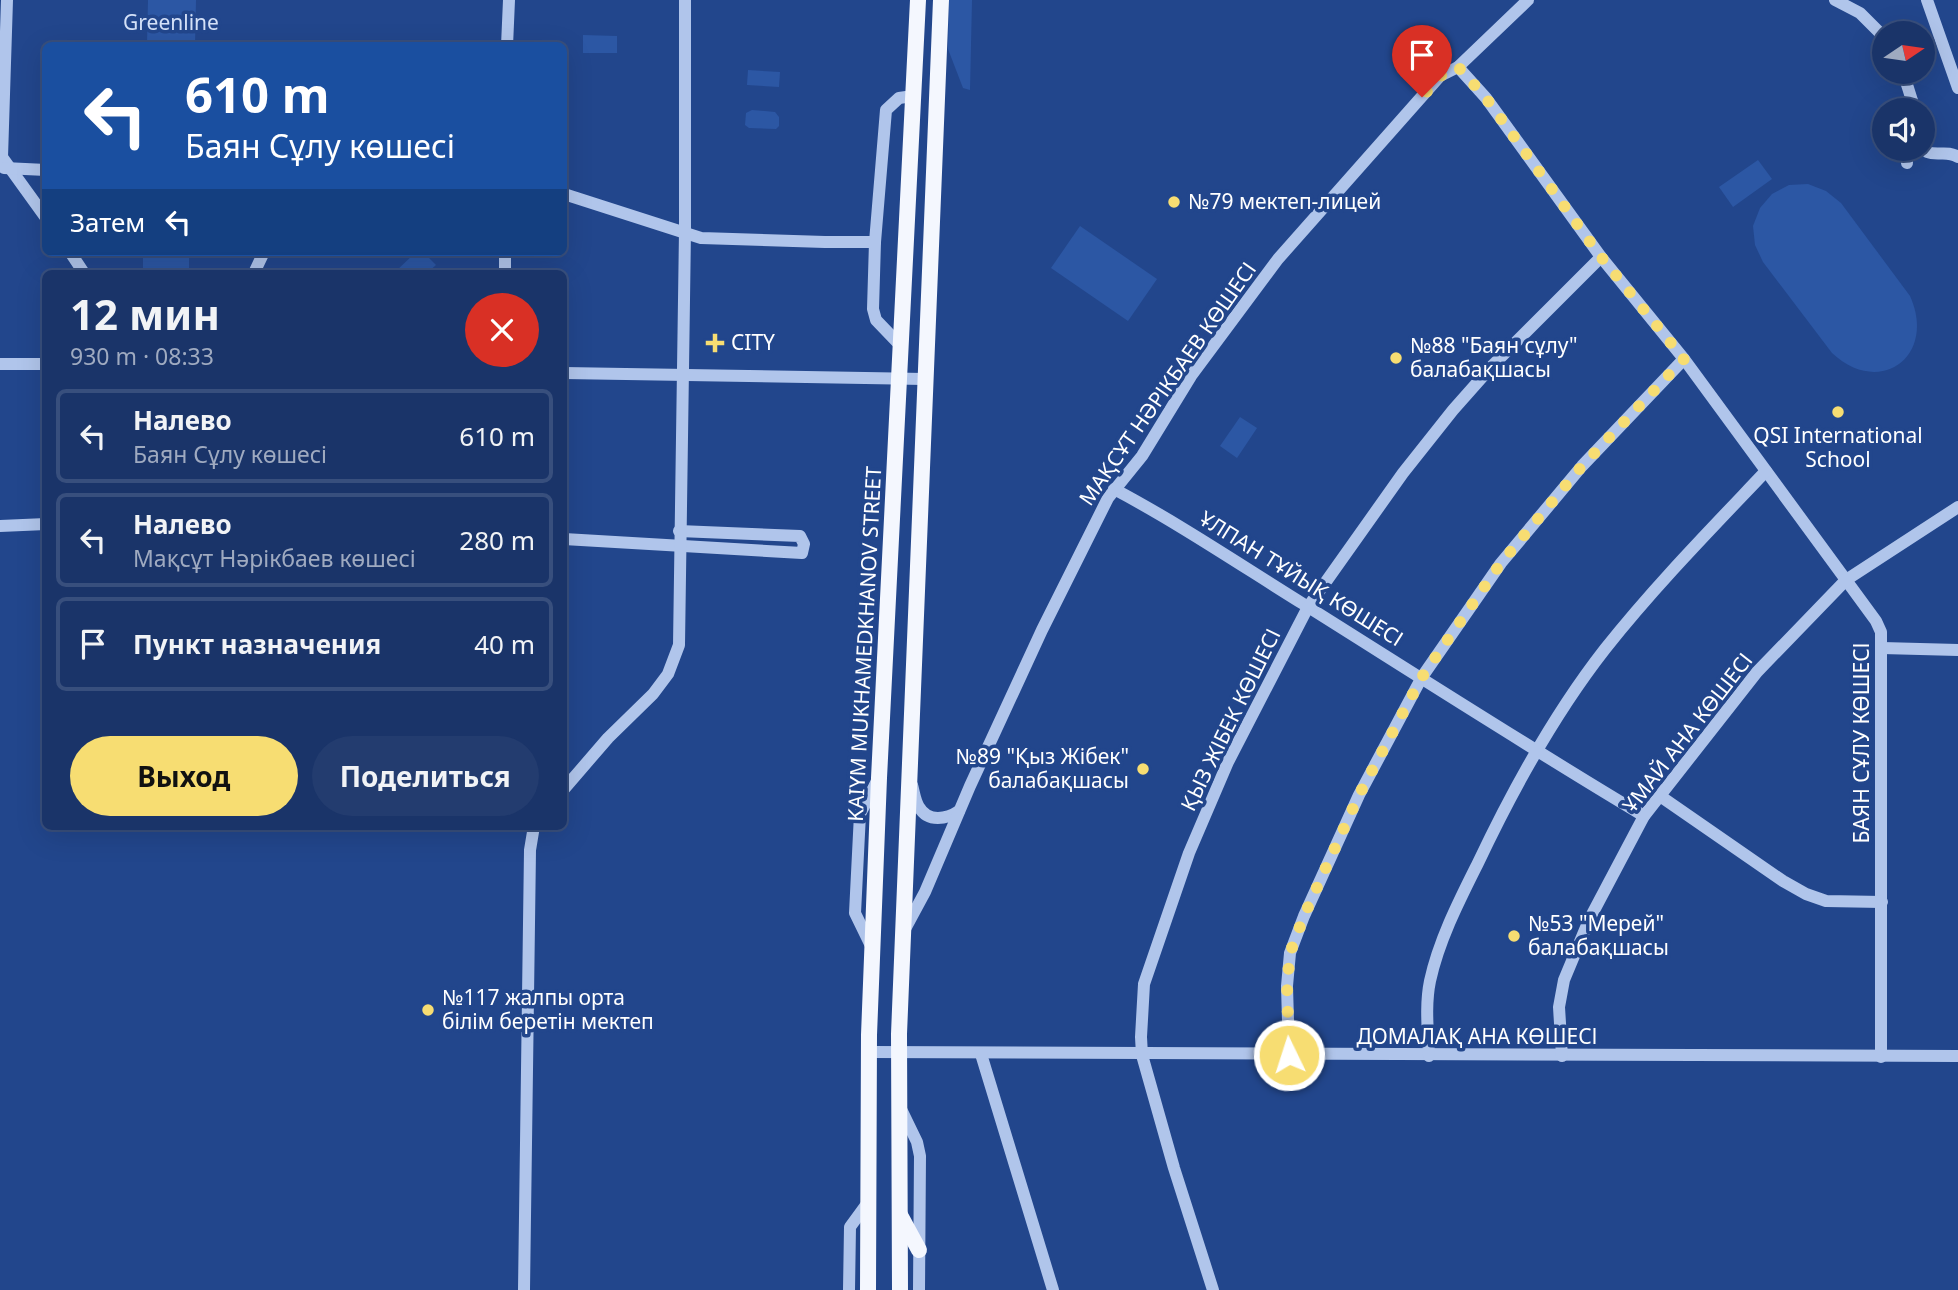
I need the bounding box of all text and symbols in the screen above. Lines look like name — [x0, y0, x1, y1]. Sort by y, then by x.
park label: Greenline — [123, 8, 219, 36]
north arrow — [1872, 21, 1936, 84]
map controls — [1872, 21, 1935, 161]
pin — [1392, 25, 1452, 97]
icon: arrive — [1403, 36, 1441, 74]
text: 610 m — [185, 61, 330, 127]
icon: left — [70, 70, 161, 161]
button: sound — [1872, 98, 1935, 161]
text: Баян Сұлу көшесі — [185, 124, 455, 167]
place label: №79 мектеп-лицей — [1188, 187, 1381, 215]
marker: №79 мектеп-лицей — [1166, 194, 1182, 210]
icon: left — [159, 203, 197, 241]
text: Затем — [70, 204, 145, 240]
street label: МАҚСҰТ НӘРІКБАЕВ КӨШЕСІ — [1072, 256, 1262, 511]
text: 12 мин — [70, 285, 220, 342]
button: close — [465, 293, 539, 367]
place label: CITY — [731, 328, 775, 356]
place label: №88 "Баян сұлу" балабақшасы — [1410, 331, 1578, 383]
marker: CITY — [705, 333, 725, 353]
text: 930 m · 08:33 — [70, 340, 214, 372]
marker: №88 "Баян сұлу" балабақшасы — [1388, 350, 1404, 366]
text: Налево — [133, 402, 232, 438]
marker: QSI International School — [1830, 404, 1846, 420]
icon: left — [74, 417, 112, 455]
text: 610 m — [459, 418, 535, 454]
place label: QSI International School — [1753, 421, 1923, 473]
text: Баян Сұлу көшесі — [133, 438, 327, 470]
street label: KAIYM MUKHAMEDKHANOV STREET — [841, 465, 887, 822]
street label: ҰЛПАН ТҰЙЫҚ КӨШЕСІ — [1194, 504, 1409, 652]
text: Налево — [133, 506, 232, 542]
icon: left — [74, 521, 112, 559]
text: 280 m — [459, 522, 535, 558]
text: Мақсұт Нәрікбаев көшесі — [133, 542, 416, 574]
street label: ҚЫЗ ЖІБЕК КӨШЕСІ — [1174, 624, 1286, 815]
icon: arrive — [74, 625, 112, 663]
text: Пункт назначения — [133, 626, 381, 662]
text: 40 m — [474, 626, 535, 662]
street label: БАЯН СҰЛУ КӨШЕСІ — [1847, 642, 1875, 844]
street label: ҰМАЙ АНА КӨШЕСІ — [1616, 647, 1758, 818]
button: Выход — [70, 736, 298, 816]
button: Поделиться — [312, 736, 539, 816]
place label: №89 "Қыз Жібек" балабақшасы — [956, 742, 1129, 794]
marker: №89 "Қыз Жібек" балабақшасы — [1135, 761, 1151, 777]
place label: №53 "Мерей" балабақшасы — [1528, 909, 1669, 961]
marker: №53 "Мерей" балабақшасы — [1506, 928, 1522, 944]
place label: №117 жалпы орта білім беретін мектеп — [442, 983, 654, 1035]
marker: №117 жалпы орта білім беретін мектеп — [420, 1002, 436, 1018]
position arrow — [1252, 1018, 1326, 1092]
street label: ДОМАЛАҚ АНА КӨШЕСІ — [1356, 1022, 1598, 1050]

